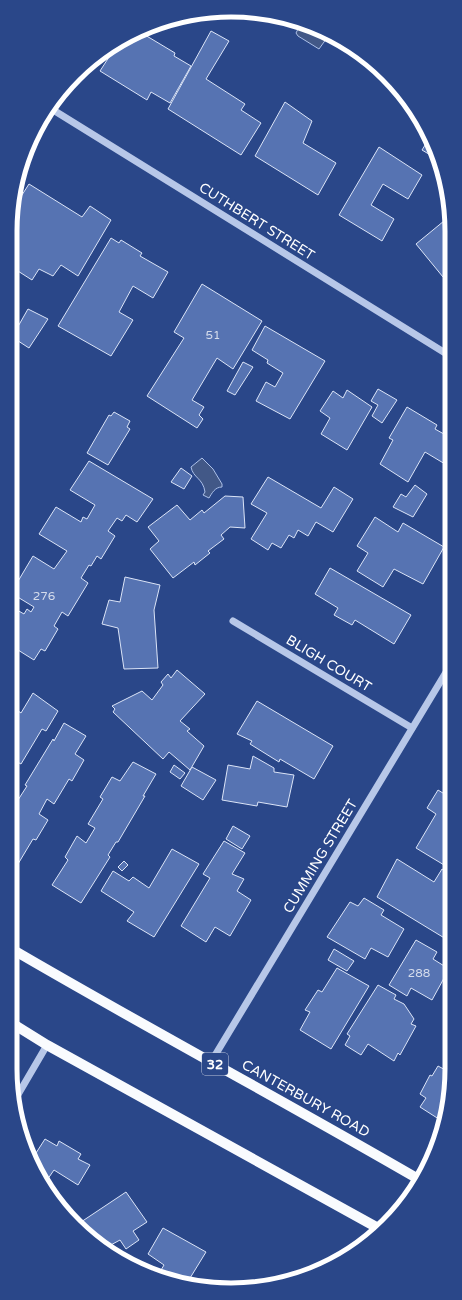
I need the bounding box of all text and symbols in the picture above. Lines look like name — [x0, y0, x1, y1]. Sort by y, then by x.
street label: CUTHBERT STREET — [196, 179, 318, 264]
house number: 51 — [205, 328, 221, 342]
house number: 276 — [33, 589, 55, 603]
street label: BLIGH COURT — [283, 631, 375, 696]
street label: CUMMING STREET — [280, 796, 361, 916]
house number: 288 — [408, 966, 430, 980]
road number: 32 — [202, 1053, 228, 1075]
street label: CANTERBURY ROAD — [239, 1056, 373, 1141]

